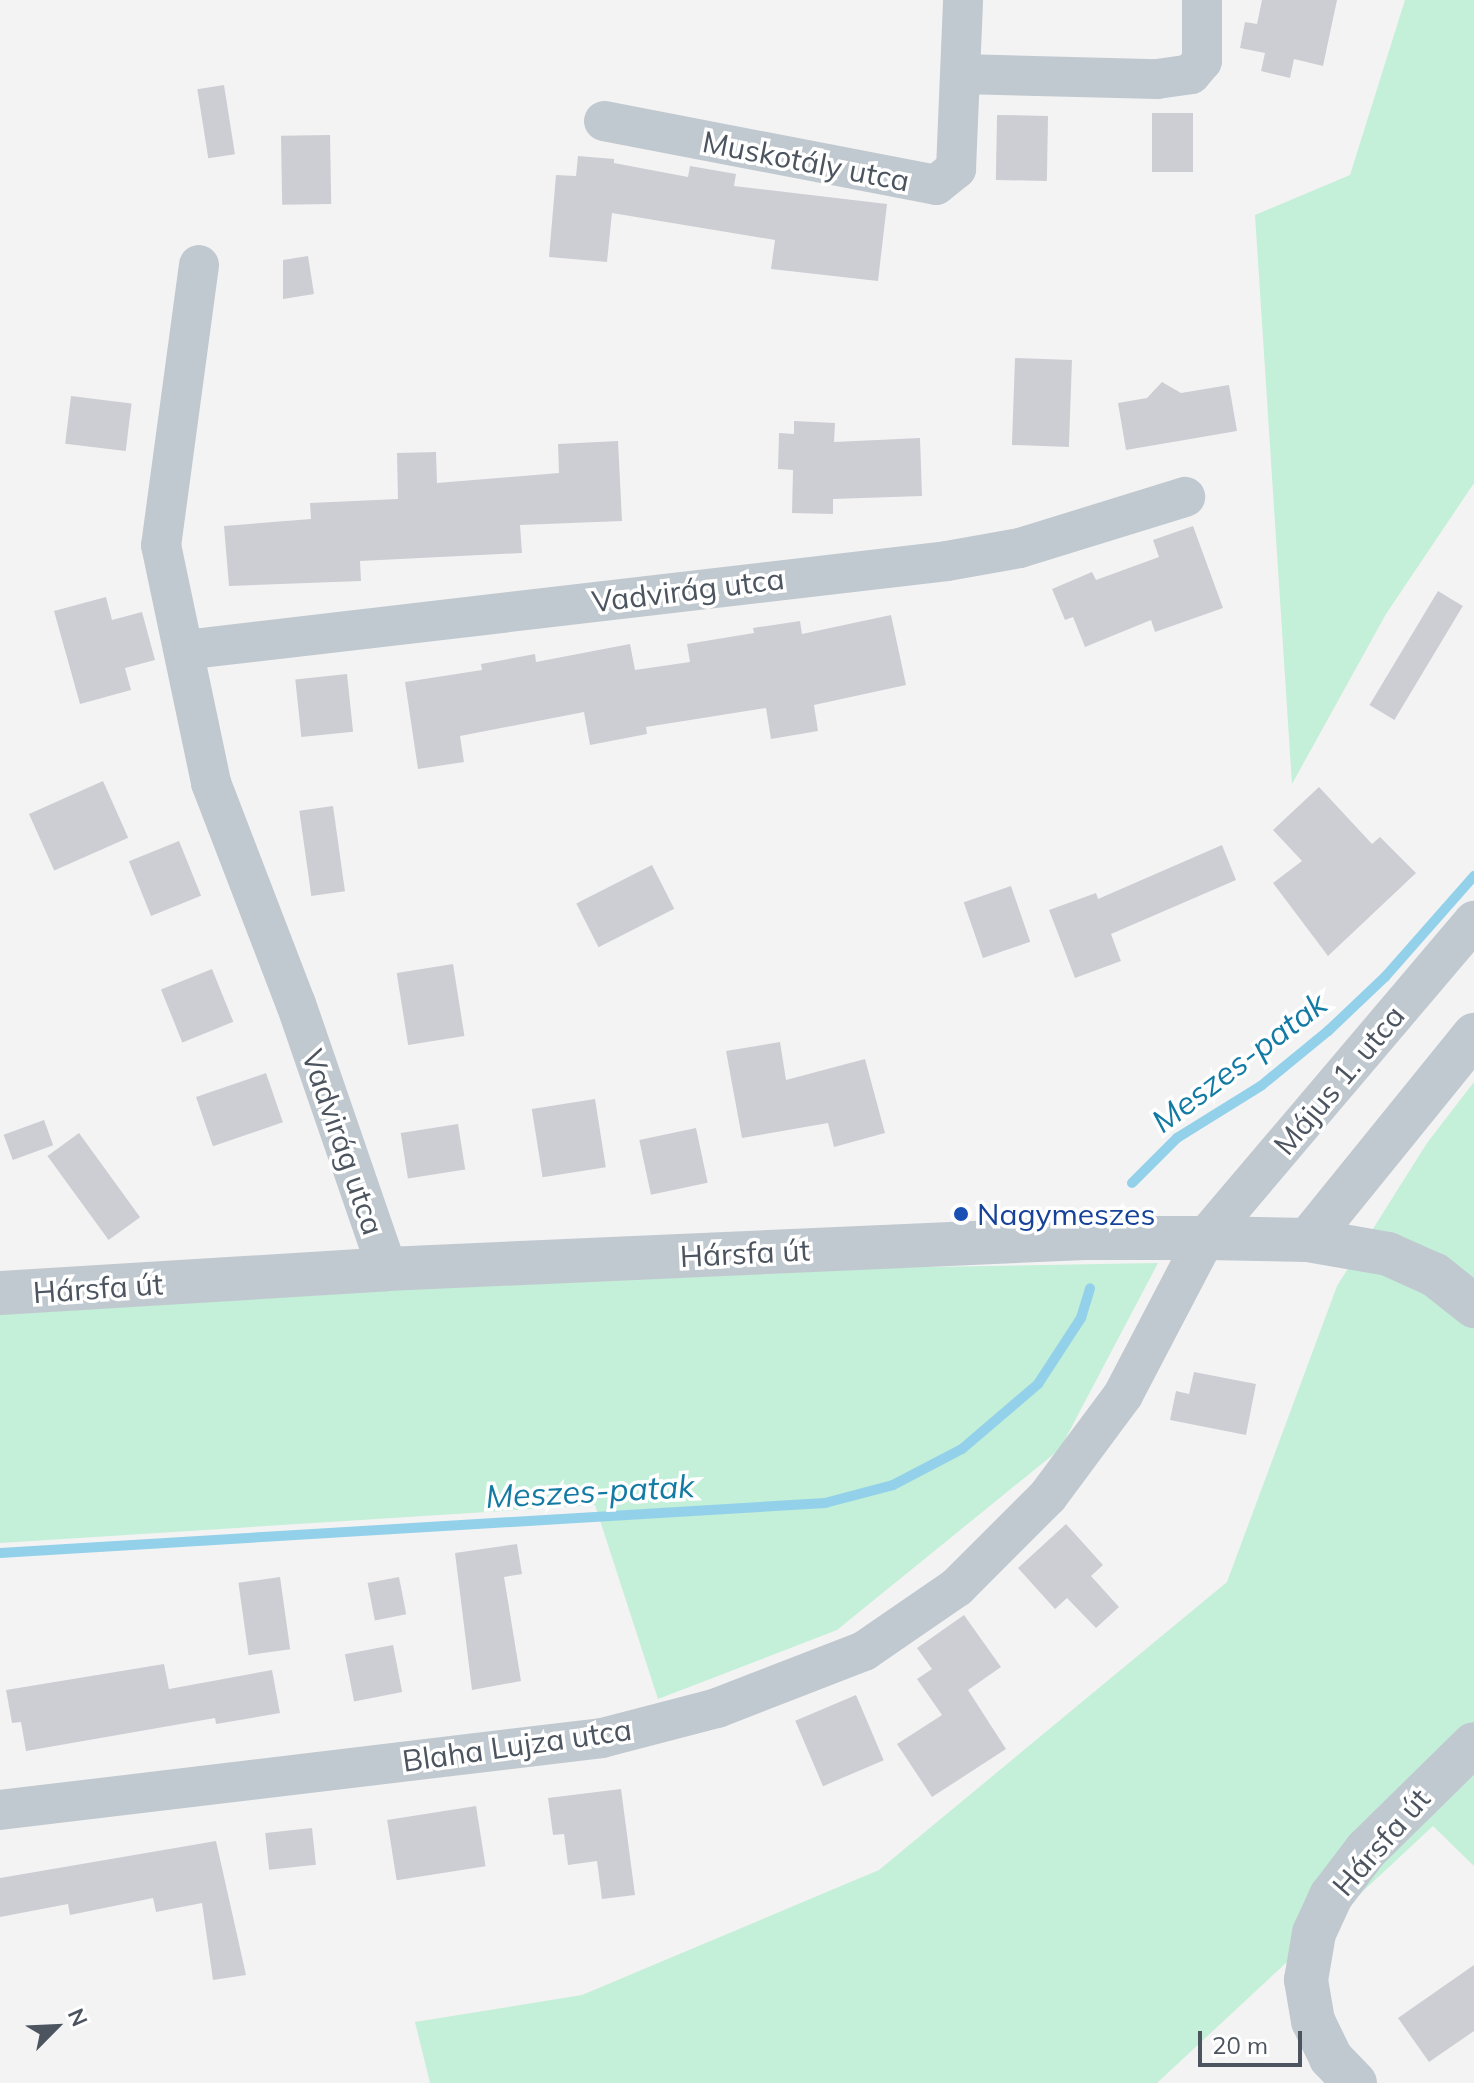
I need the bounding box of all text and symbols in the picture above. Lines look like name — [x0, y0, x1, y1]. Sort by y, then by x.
street label: Muskotály utca — [700, 123, 912, 199]
street label: Vadvirág utca — [590, 560, 786, 620]
water label: Meszes-patak — [1144, 984, 1334, 1140]
street label: Május 1. utca — [1266, 998, 1412, 1162]
street label: Vadvirág utca — [294, 1045, 392, 1239]
place label: Nagymeszes — [977, 1196, 1155, 1232]
marker: Nagymeszes — [952, 1205, 970, 1223]
street label: Hársfa út — [679, 1232, 811, 1274]
street label: Hársfa út — [32, 1266, 164, 1310]
water label: Meszes-patak — [485, 1466, 695, 1516]
street label: Blaha Lujza utca — [400, 1711, 634, 1779]
street label: Hársfa út — [1325, 1781, 1437, 1903]
north arrow — [16, 1987, 96, 2067]
text: N — [62, 2004, 94, 2031]
scale bar — [1202, 2015, 1306, 2065]
text: 20 m — [1212, 2030, 1268, 2060]

